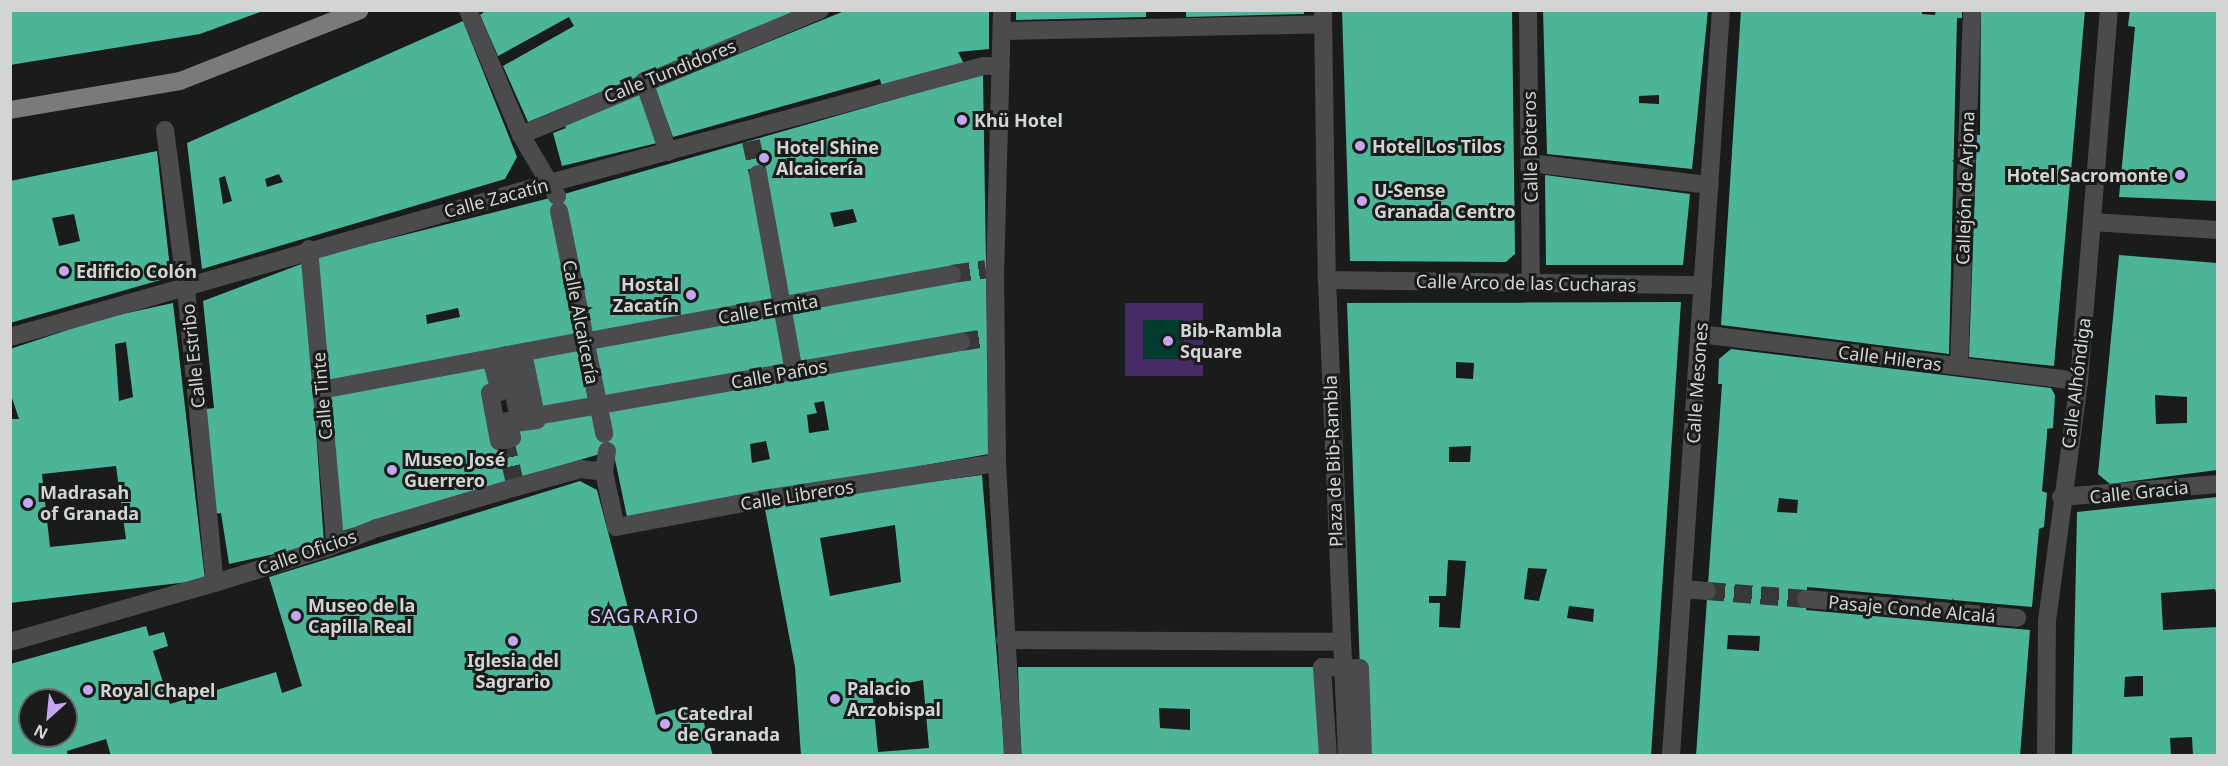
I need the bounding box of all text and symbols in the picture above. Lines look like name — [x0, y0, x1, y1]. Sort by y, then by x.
street label: Calle Tundidores — [601, 35, 739, 107]
street label: Calle Boteros — [1518, 91, 1542, 203]
place label: Khü Hotel — [974, 109, 1063, 131]
street label: Callejón de Arjona — [1952, 111, 1978, 265]
marker: Khü Hotel — [955, 113, 969, 127]
place label: Hotel Los Tilos — [1372, 135, 1502, 157]
place label: Hotel Shine Alcaicería — [776, 137, 879, 180]
marker: Hotel Los Tilos — [1353, 139, 1367, 153]
marker: Hotel Shine Alcaicería — [757, 151, 771, 165]
place label: Hotel Sacromonte — [2006, 164, 2168, 186]
marker: Hotel Sacromonte — [2173, 168, 2187, 182]
street label: Calle Zacatín — [442, 174, 550, 222]
place label: U-Sense Granada Centro — [1374, 180, 1516, 222]
marker: U-Sense Granada Centro — [1355, 194, 1369, 208]
street label: Calle Alcaicería — [558, 258, 604, 386]
place label: Edificio Colón — [76, 260, 197, 282]
marker: Edificio Colón — [57, 264, 71, 278]
street label: Calle Arco de las Cucharas — [1416, 270, 1636, 296]
place label: Hostal Zacatín — [613, 274, 679, 316]
marker: Hostal Zacatín — [684, 288, 698, 302]
street label: Calle Ermita — [716, 290, 820, 328]
street label: Calle Estribo — [177, 303, 209, 409]
street label: Calle Alhóndiga — [2057, 316, 2095, 450]
place label: Bib-Rambla Square — [1180, 320, 1282, 362]
street label: Calle Mesones — [1682, 322, 1712, 444]
marker: Bib-Rambla Square — [1161, 334, 1175, 348]
street label: Calle Hileras — [1837, 341, 1943, 375]
street label: Calle Tinte — [307, 351, 337, 441]
street label: Calle Paños — [729, 355, 829, 393]
street label: Plaza de Bib-Rambla — [1319, 375, 1347, 547]
place label: Museo José Guerrero — [404, 449, 505, 492]
marker: Museo José Guerrero — [385, 463, 399, 477]
street label: Calle Libreros — [739, 475, 855, 515]
street label: Calle Gracia — [2089, 476, 2189, 508]
place label: Madrasah of Granada — [40, 482, 139, 524]
marker: Madrasah of Granada — [21, 496, 35, 510]
street label: Calle Oficios — [255, 525, 359, 579]
street label: Pasaje Conde Alcalá — [1827, 591, 1997, 627]
place label: Museo de la Capilla Real — [308, 595, 415, 638]
district label: SAGRARIO — [590, 603, 700, 627]
marker: Museo de la Capilla Real — [289, 609, 303, 623]
marker: Iglesia del Sagrario — [506, 634, 520, 648]
place label: Iglesia del Sagrario — [467, 650, 559, 692]
place label: Palacio Arzobispal — [847, 678, 941, 720]
place label: Royal Chapel — [100, 679, 215, 701]
marker: Royal Chapel — [81, 683, 95, 697]
north arrow — [18, 688, 78, 748]
marker: Palacio Arzobispal — [828, 692, 842, 706]
place label: Catedral de Granada — [677, 703, 780, 746]
marker: Catedral de Granada — [658, 717, 672, 731]
text: N — [30, 720, 52, 745]

